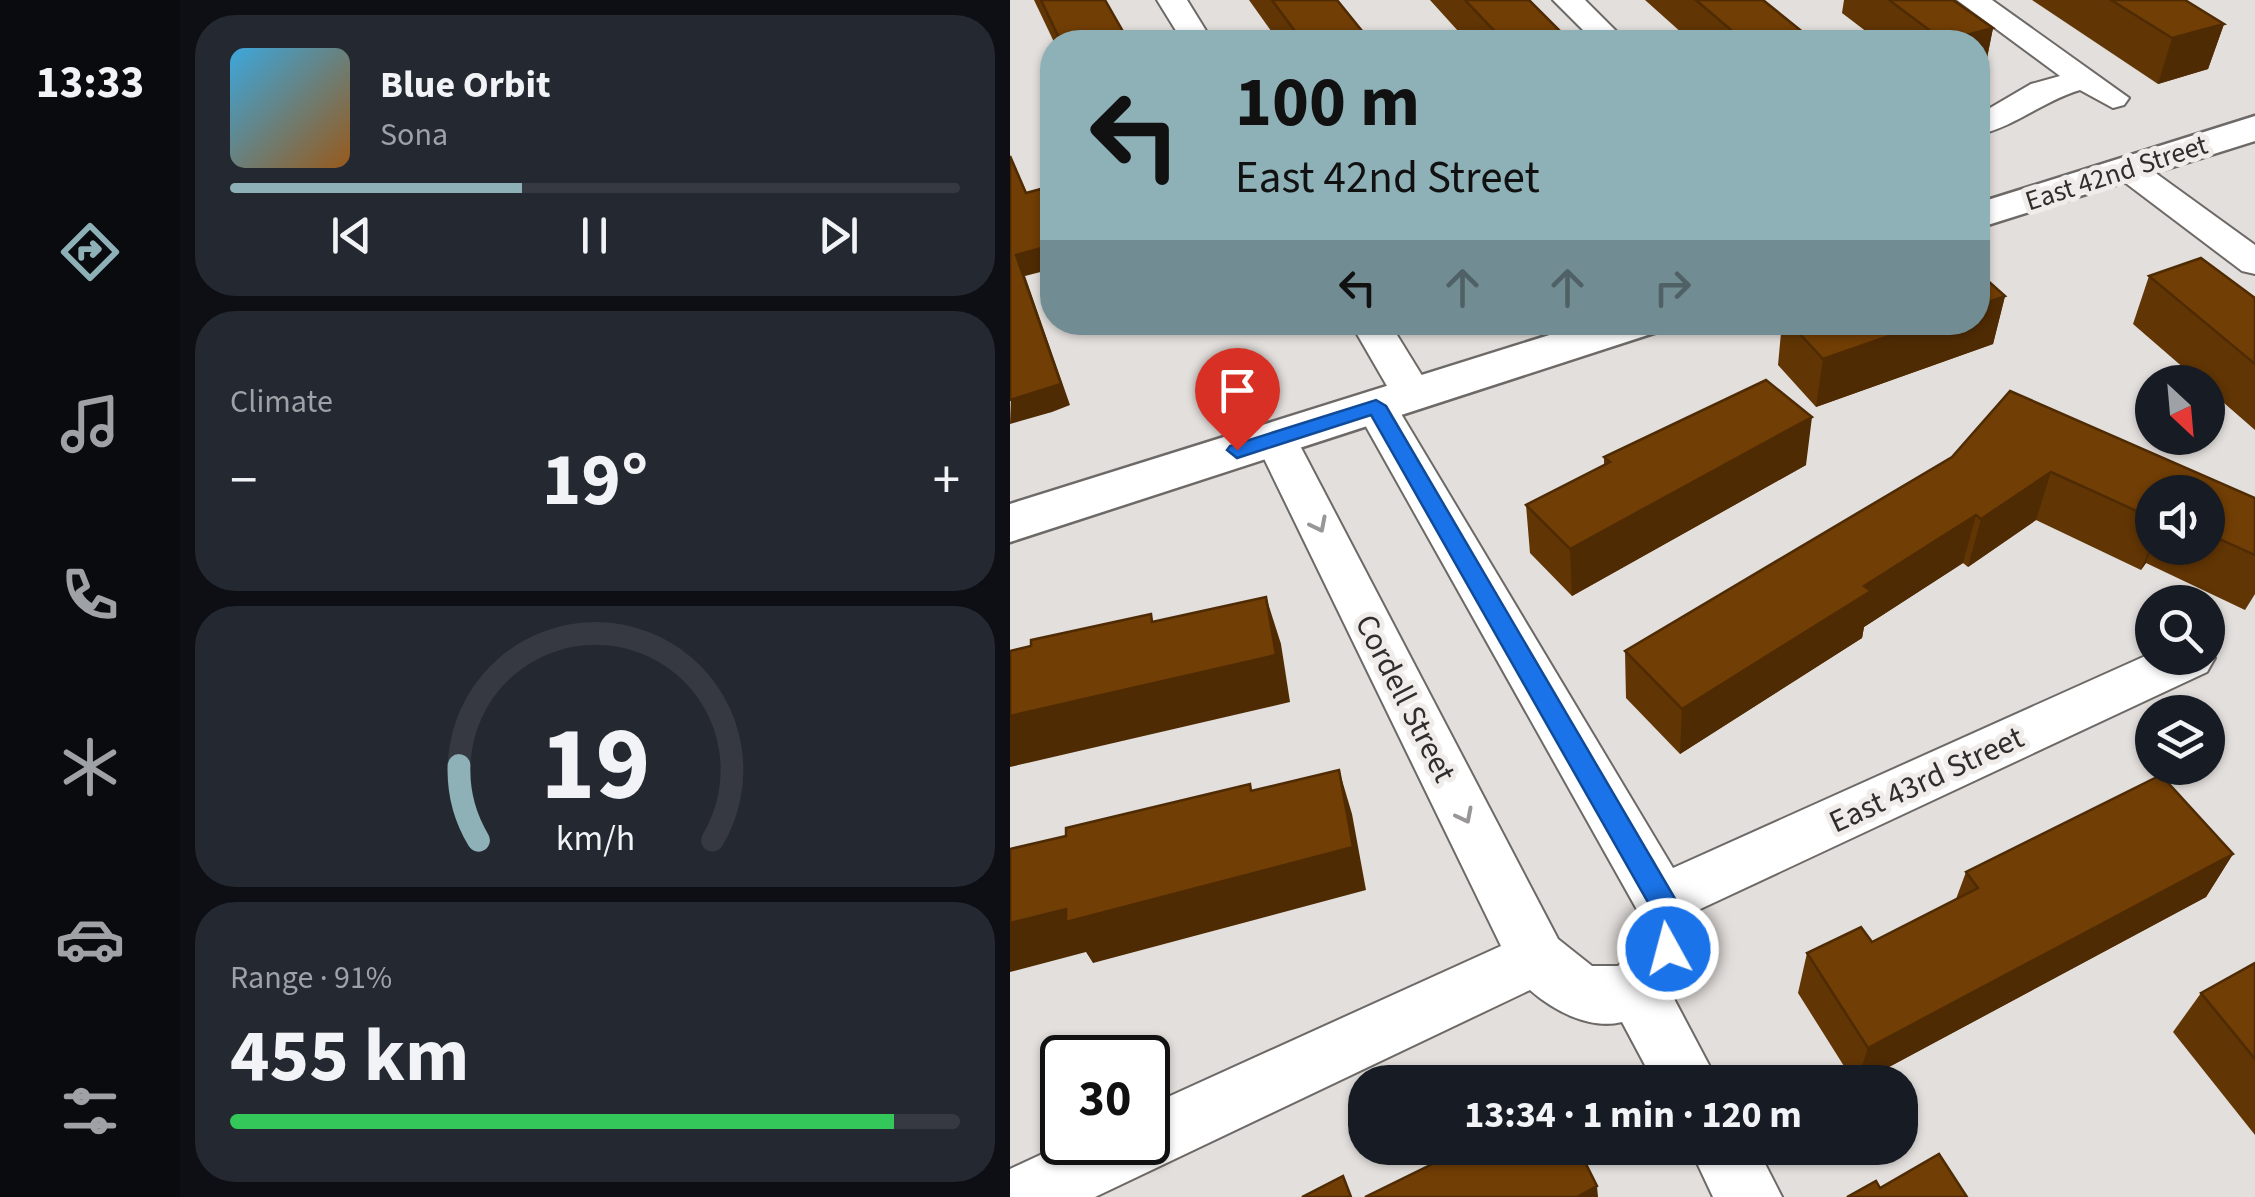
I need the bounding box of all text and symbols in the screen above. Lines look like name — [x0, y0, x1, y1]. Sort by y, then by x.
text: 13:33 — [36, 51, 144, 115]
text: 100 m — [1235, 53, 1420, 153]
text: Blue Orbit — [380, 58, 551, 112]
icon: left — [1070, 70, 1200, 200]
text: Sona — [380, 112, 448, 158]
street label: East 42nd Street — [2020, 124, 2213, 221]
text: East 42nd Street — [1235, 146, 1540, 210]
icon: previous — [324, 208, 379, 263]
icon: pause — [567, 208, 622, 263]
icon: next — [811, 208, 866, 263]
icon: directions — [55, 217, 125, 287]
icon: left — [1330, 260, 1385, 315]
icon: ahead — [1435, 260, 1490, 315]
icon: ahead — [1540, 260, 1595, 315]
icon: right — [1645, 260, 1700, 315]
pin — [1195, 348, 1280, 451]
icon: arrive — [1210, 363, 1265, 418]
north arrow — [2135, 365, 2225, 455]
map controls — [2135, 365, 2225, 785]
text: Climate — [230, 379, 333, 425]
icon: music — [55, 389, 125, 459]
text: 19° — [542, 427, 648, 534]
text: − — [230, 442, 257, 520]
text: + — [933, 442, 960, 520]
button: sound — [2135, 475, 2225, 565]
one-way arrow — [1307, 515, 1326, 533]
icon: phone — [55, 560, 125, 630]
button: search — [2135, 585, 2225, 675]
street label: Cordell Street — [1343, 607, 1467, 791]
text: 19 — [540, 692, 650, 840]
button: layers — [2135, 695, 2225, 785]
street label: East 43rd Street — [1822, 715, 2031, 845]
icon: climate — [55, 732, 125, 802]
one-way arrow — [1453, 805, 1472, 823]
text: km/h — [555, 813, 635, 864]
position arrow — [1616, 897, 1720, 1001]
icon: car — [55, 904, 125, 974]
text: Range · 91% — [230, 955, 392, 1001]
text: 455 km — [230, 1003, 469, 1110]
speed limit sign: 30 — [1040, 1035, 1170, 1165]
icon: filters — [55, 1076, 125, 1146]
text: 13:34 · 1 min · 120 m — [1464, 1088, 1802, 1142]

